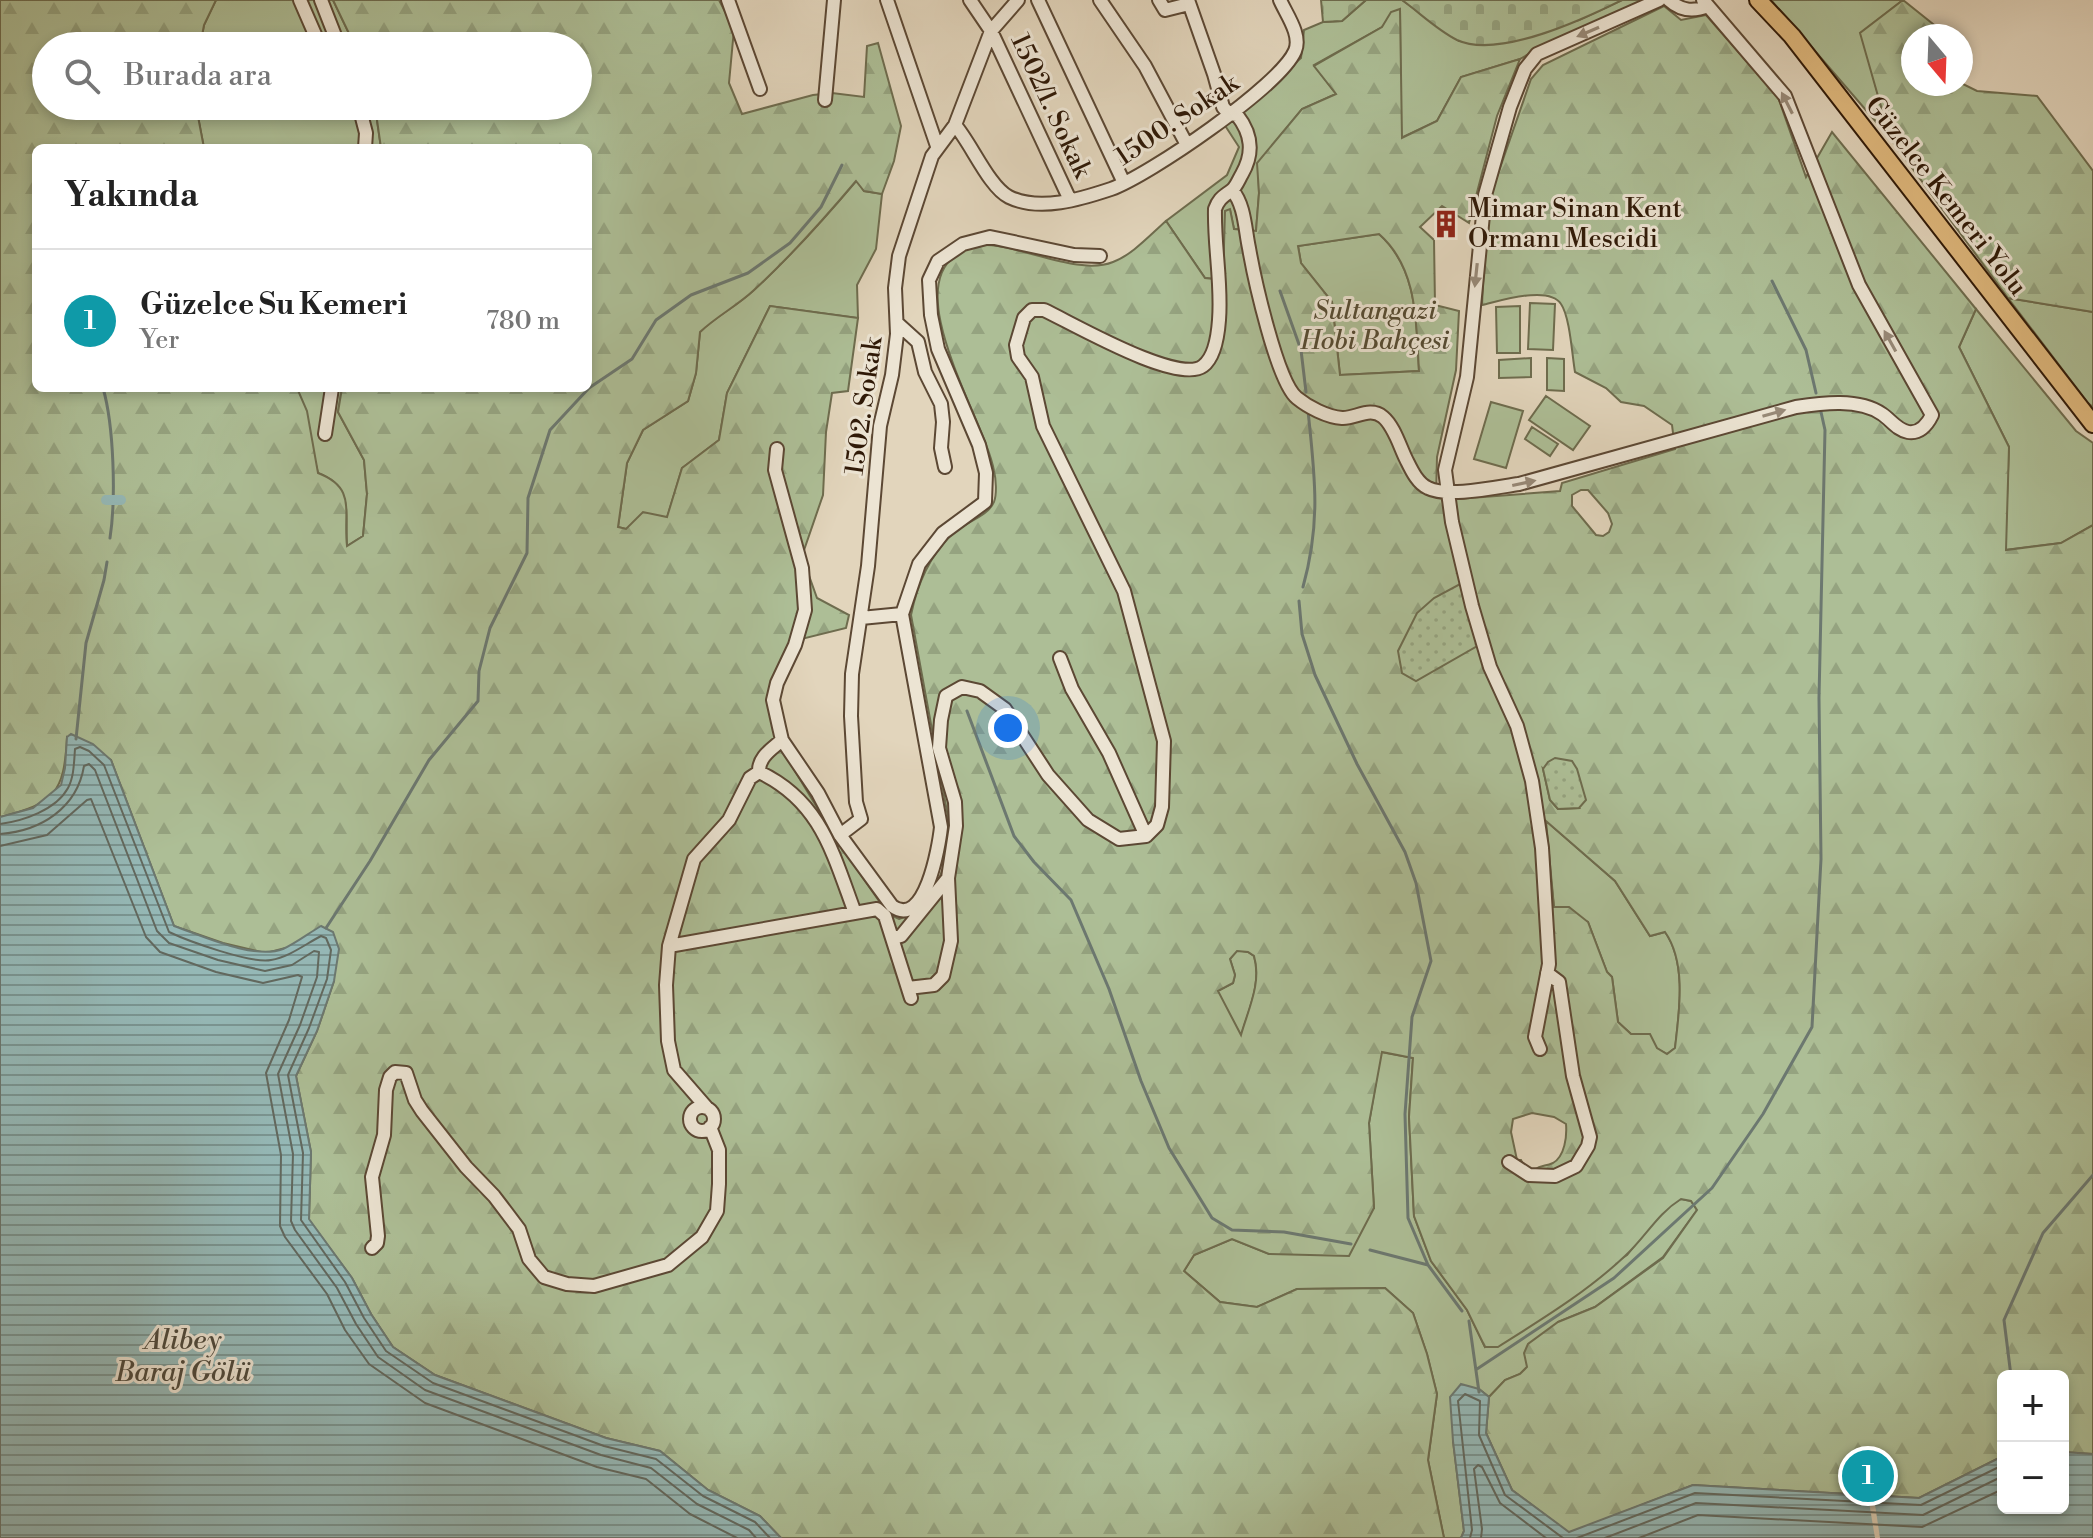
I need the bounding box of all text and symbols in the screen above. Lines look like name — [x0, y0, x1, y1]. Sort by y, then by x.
north arrow — [1901, 24, 1973, 96]
one-way arrow — [1576, 25, 1600, 38]
street label: 1502/1. Sokak — [1004, 29, 1099, 185]
search box — [32, 32, 592, 120]
icon: search — [60, 54, 104, 98]
text: Burada ara — [124, 57, 272, 95]
street label: 1500. Sokak — [1109, 66, 1246, 173]
street label: Güzelce Kemeri Yolu — [1858, 90, 2034, 302]
one-way arrow — [1780, 91, 1793, 114]
text: Yakında — [64, 175, 198, 217]
place label: Mimar Sinan Kent Ormanı Mescidi — [1468, 193, 1682, 255]
building icon: Mimar Sinan Kent Ormanı Mescidi — [1431, 209, 1461, 239]
one-way arrow — [1469, 263, 1482, 288]
text: Güzelce Su Kemeri — [140, 286, 407, 324]
park label: Sultangazi Hobi Bahçesi — [1299, 295, 1451, 357]
text: 1 — [84, 305, 96, 337]
text: 780 m — [486, 305, 560, 337]
text: Yer — [140, 324, 180, 356]
one-way arrow — [1883, 329, 1897, 352]
street label: 1502. Sokak — [838, 334, 890, 477]
one-way arrow — [1763, 406, 1787, 419]
one-way arrow — [1512, 476, 1537, 489]
your location — [988, 708, 1028, 748]
water label: Alibey Baraj Gölü — [114, 1323, 251, 1390]
map controls — [1997, 1370, 2069, 1514]
button: + — [1997, 1370, 2069, 1442]
button: − — [1997, 1442, 2069, 1514]
pin: 1 — [1842, 1446, 1894, 1506]

